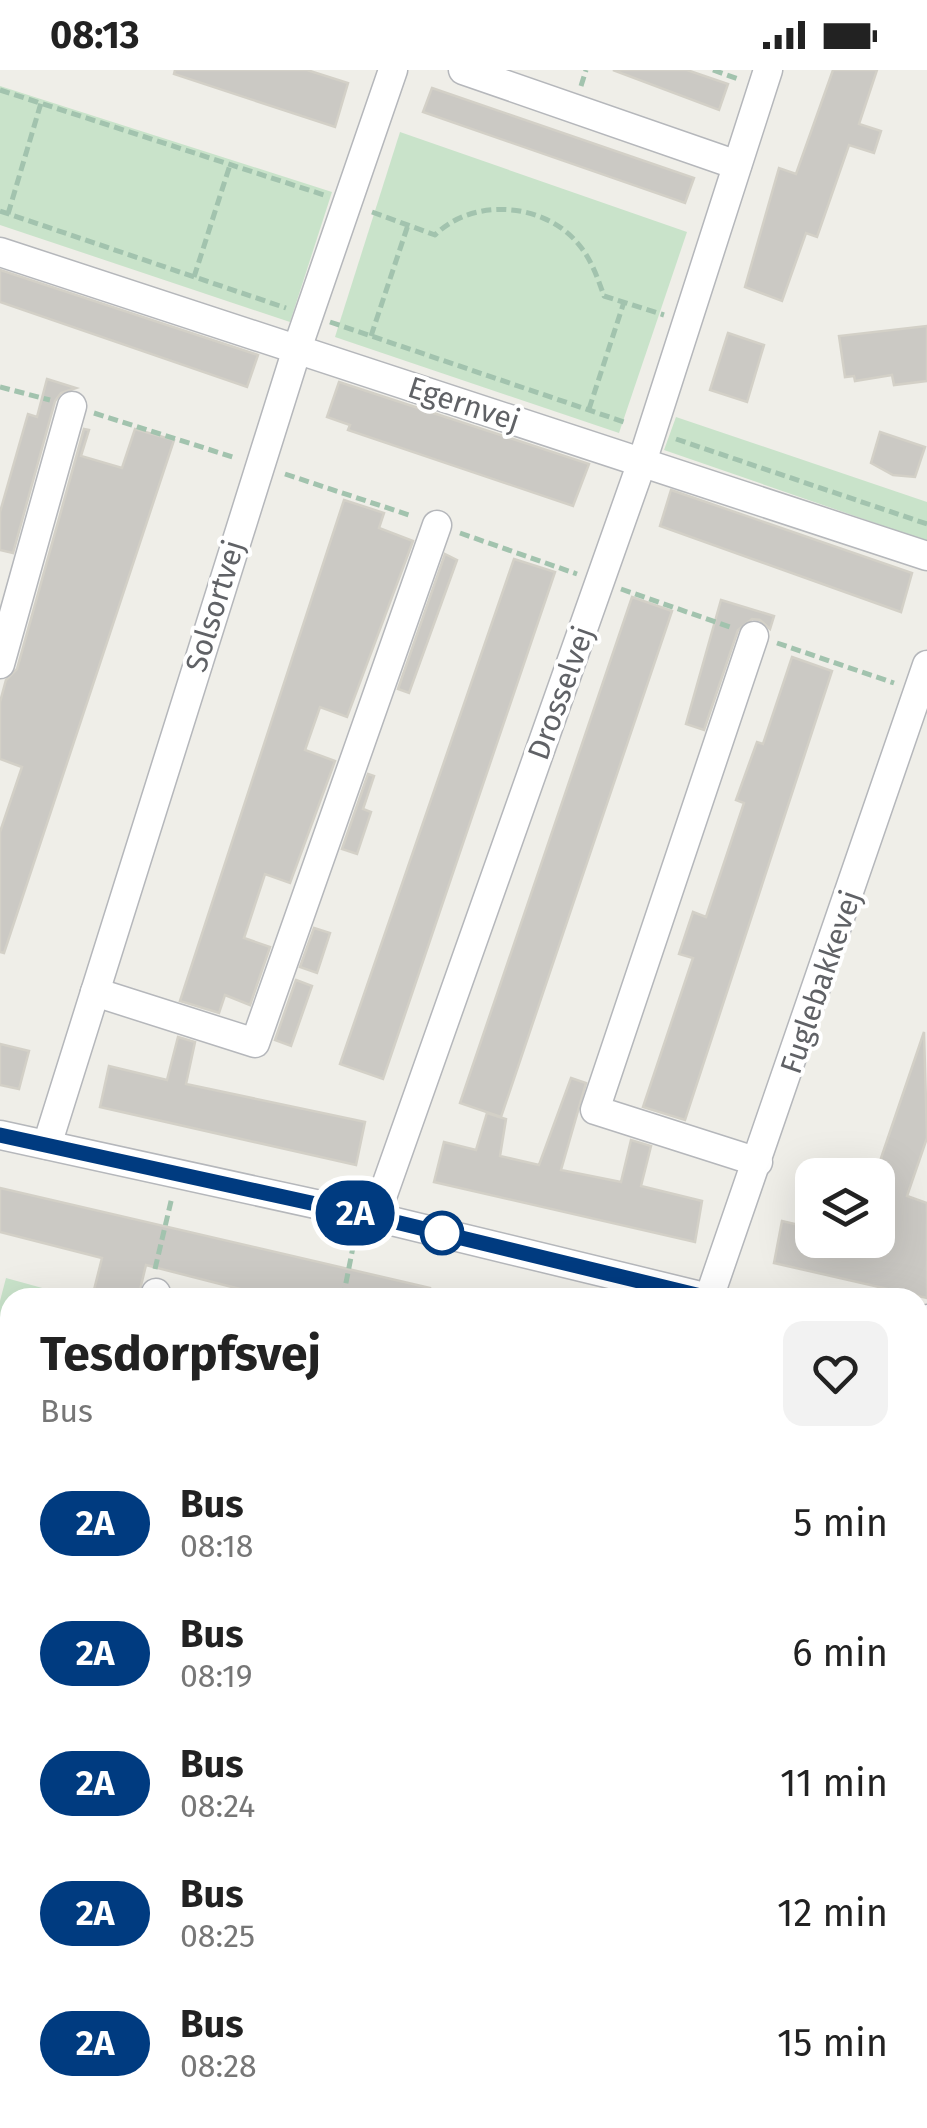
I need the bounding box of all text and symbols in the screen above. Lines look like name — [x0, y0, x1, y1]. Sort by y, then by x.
text: 08:13 — [50, 12, 140, 58]
street label: Egernvej — [404, 369, 524, 439]
street label: Solsortvej — [178, 536, 252, 676]
street label: Drosselvej — [520, 621, 602, 765]
street label: Fuglebakkevej — [773, 886, 869, 1078]
map controls — [795, 1158, 895, 1258]
button: layers — [795, 1158, 895, 1258]
line badge: 2A — [310, 1180, 400, 1246]
text: 2A — [336, 1192, 374, 1234]
unlabelled marker — [421, 1212, 463, 1254]
button: heart — [783, 1321, 888, 1426]
text: Tesdorpfsvej — [40, 1325, 321, 1383]
text: Bus — [40, 1392, 93, 1430]
text: Bus — [180, 1481, 244, 1527]
text: 5 min — [793, 1500, 888, 1546]
text: 2A — [76, 1502, 114, 1544]
text: 08:18 — [180, 1527, 253, 1565]
text: Bus — [180, 1611, 244, 1657]
text: 6 min — [792, 1630, 888, 1676]
text: 2A — [76, 1632, 114, 1674]
text: 08:19 — [180, 1657, 253, 1695]
text: Bus — [180, 1741, 244, 1787]
text: 11 min — [780, 1760, 888, 1806]
text: 2A — [76, 1762, 114, 1804]
text: 08:24 — [180, 1787, 255, 1825]
text: Bus — [180, 1871, 244, 1917]
text: 12 min — [777, 1890, 888, 1936]
text: 2A — [76, 1892, 114, 1934]
text: 08:25 — [180, 1917, 255, 1955]
text: Bus — [180, 2001, 244, 2047]
text: 15 min — [777, 2020, 888, 2066]
text: 2A — [76, 2022, 114, 2064]
text: 08:28 — [180, 2047, 257, 2085]

